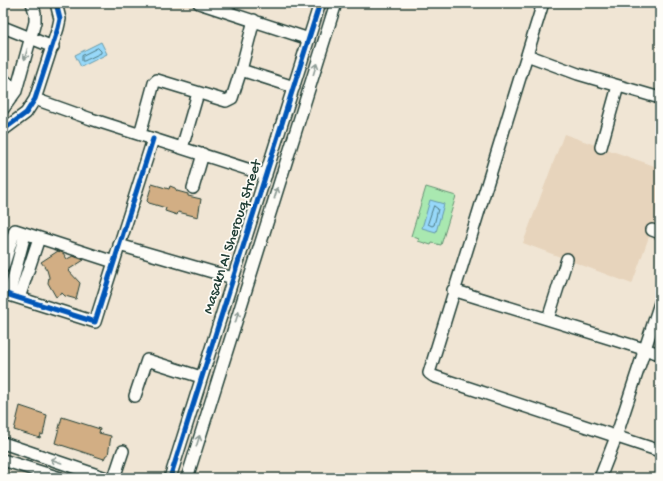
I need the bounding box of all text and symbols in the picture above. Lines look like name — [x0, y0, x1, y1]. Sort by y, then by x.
one-way arrow — [22, 47, 29, 60]
one-way arrow — [312, 62, 319, 75]
street label: Masakn Al Sherouq Street — [200, 156, 267, 316]
one-way arrow — [273, 186, 280, 199]
one-way arrow — [234, 310, 241, 323]
one-way arrow — [195, 434, 202, 447]
one-way arrow — [50, 456, 62, 464]

